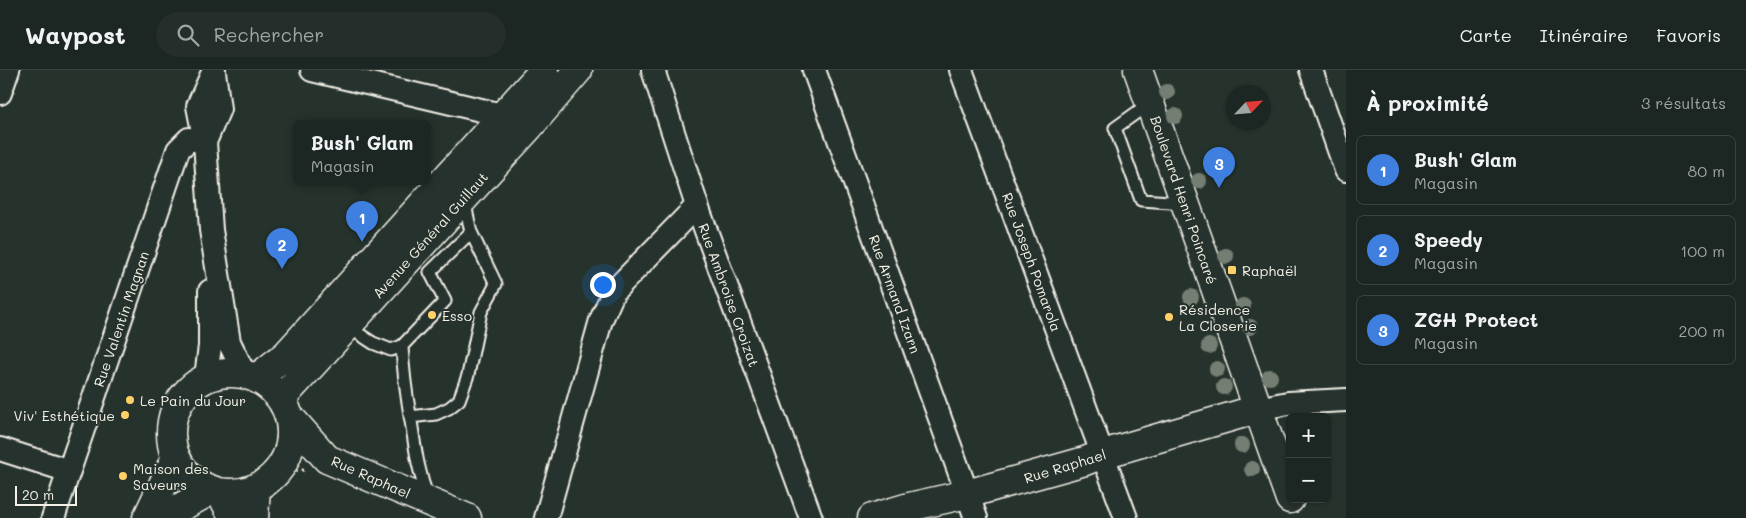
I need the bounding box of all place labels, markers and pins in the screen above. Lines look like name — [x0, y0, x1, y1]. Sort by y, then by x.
pin: 3 — [1203, 147, 1235, 188]
pin: 1 — [346, 201, 378, 242]
pin: 2 — [266, 228, 298, 269]
place label: Raphaël — [1242, 261, 1297, 280]
marker: Raphaël — [1226, 264, 1238, 276]
place label: Résidence La Closerie — [1179, 300, 1257, 335]
place label: Esso — [442, 306, 472, 325]
marker: Esso — [426, 309, 438, 321]
marker: Résidence La Closerie — [1163, 311, 1175, 323]
place label: Le Pain du Jour — [140, 391, 246, 410]
marker: Le Pain du Jour — [124, 394, 136, 406]
place label: Viv' Esthétique — [13, 406, 115, 425]
marker: Viv' Esthétique — [119, 409, 131, 421]
place label: Maison des Saveurs — [133, 459, 209, 494]
marker: Maison des Saveurs — [117, 470, 129, 482]

